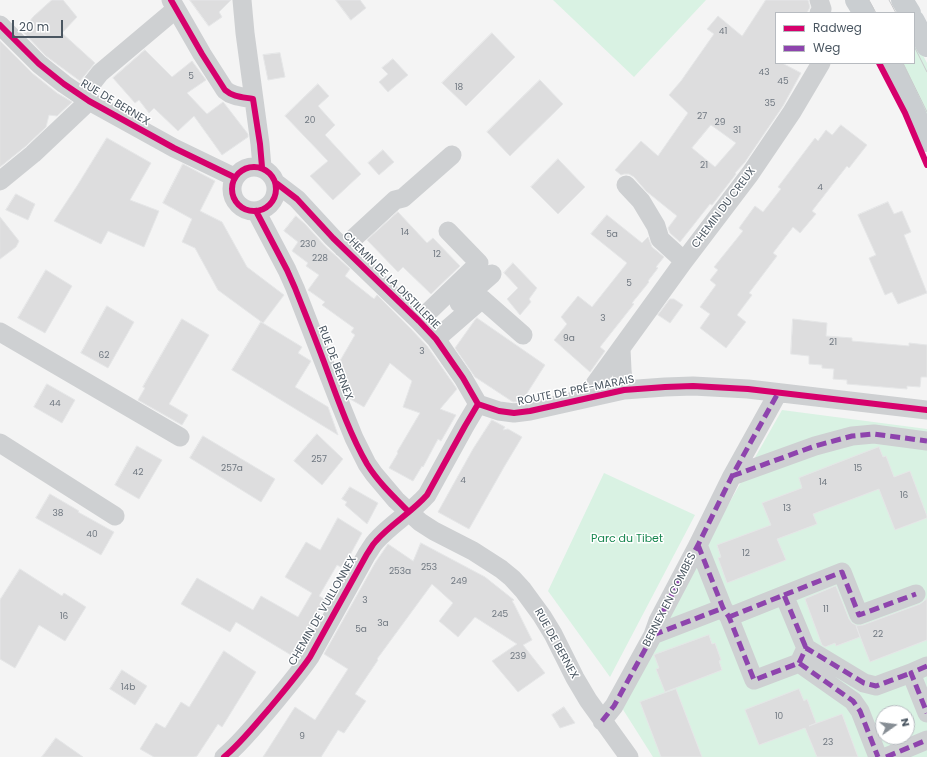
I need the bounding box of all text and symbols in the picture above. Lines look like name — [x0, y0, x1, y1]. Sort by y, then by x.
scale bar — [14, 12, 65, 38]
legend — [775, 12, 915, 64]
text: 20 m — [19, 18, 49, 35]
text: Radweg — [813, 19, 862, 36]
house number: 41 — [719, 27, 727, 37]
text: Weg — [813, 39, 840, 56]
house number: 43 — [759, 68, 769, 78]
house number: 5 — [188, 72, 194, 82]
street label: RUE DE BERNEX — [78, 77, 152, 129]
house number: 45 — [777, 77, 789, 87]
house number: 18 — [455, 83, 463, 93]
house number: 35 — [765, 99, 775, 109]
house number: 27 — [697, 112, 707, 122]
house number: 20 — [305, 116, 315, 126]
house number: 29 — [715, 118, 725, 128]
house number: 31 — [733, 126, 741, 136]
house number: 21 — [700, 161, 708, 171]
street label: CHEMIN DU CREUX — [689, 165, 759, 251]
house number: 4 — [817, 183, 823, 193]
house number: 14 — [401, 228, 409, 238]
street label: CHEMIN DE LA DISTILLERIE — [340, 230, 442, 332]
house number: 5a — [606, 230, 618, 240]
house number: 230 — [300, 240, 316, 250]
house number: 12 — [433, 250, 441, 260]
house number: 228 — [312, 254, 328, 264]
house number: 5 — [626, 279, 632, 289]
house number: 3 — [600, 314, 606, 324]
street label: RUE DE BERNEX — [315, 324, 355, 402]
house number: 9a — [563, 334, 575, 344]
house number: 21 — [829, 338, 837, 348]
house number: 3 — [419, 347, 425, 357]
house number: 62 — [99, 351, 109, 361]
street label: ROUTE DE PRÉ-MARAIS — [517, 373, 635, 409]
house number: 44 — [49, 399, 61, 409]
house number: 257 — [311, 455, 327, 465]
house number: 257a — [221, 464, 243, 474]
house number: 15 — [854, 464, 862, 474]
house number: 42 — [133, 468, 143, 478]
house number: 4 — [460, 476, 466, 486]
house number: 14 — [819, 478, 827, 488]
house number: 16 — [900, 491, 908, 501]
house number: 13 — [783, 504, 791, 514]
house number: 38 — [53, 509, 63, 519]
house number: 40 — [86, 530, 98, 540]
park label: Parc du Tibet — [591, 532, 663, 546]
house number: 12 — [742, 549, 750, 559]
street label: BERNEX EN COMBES — [641, 551, 699, 649]
street label: CHEMIN DE VUILLONNEX — [286, 554, 360, 668]
house number: 253 — [421, 563, 437, 573]
house number: 253a — [389, 567, 411, 577]
house number: 249 — [451, 577, 467, 587]
house number: 3 — [362, 596, 368, 606]
house number: 11 — [823, 605, 829, 615]
street label: RUE DE BERNEX — [531, 607, 581, 681]
house number: 245 — [492, 610, 508, 620]
house number: 16 — [60, 612, 68, 622]
house number: 3a — [377, 619, 389, 629]
house number: 5a — [355, 625, 367, 635]
house number: 22 — [873, 630, 883, 640]
house number: 239 — [510, 652, 526, 662]
house number: 14b — [121, 683, 135, 693]
north arrow — [875, 705, 915, 745]
house number: 10 — [775, 712, 783, 722]
text: N — [897, 716, 914, 728]
house number: 9 — [299, 732, 305, 742]
house number: 23 — [823, 738, 833, 748]

